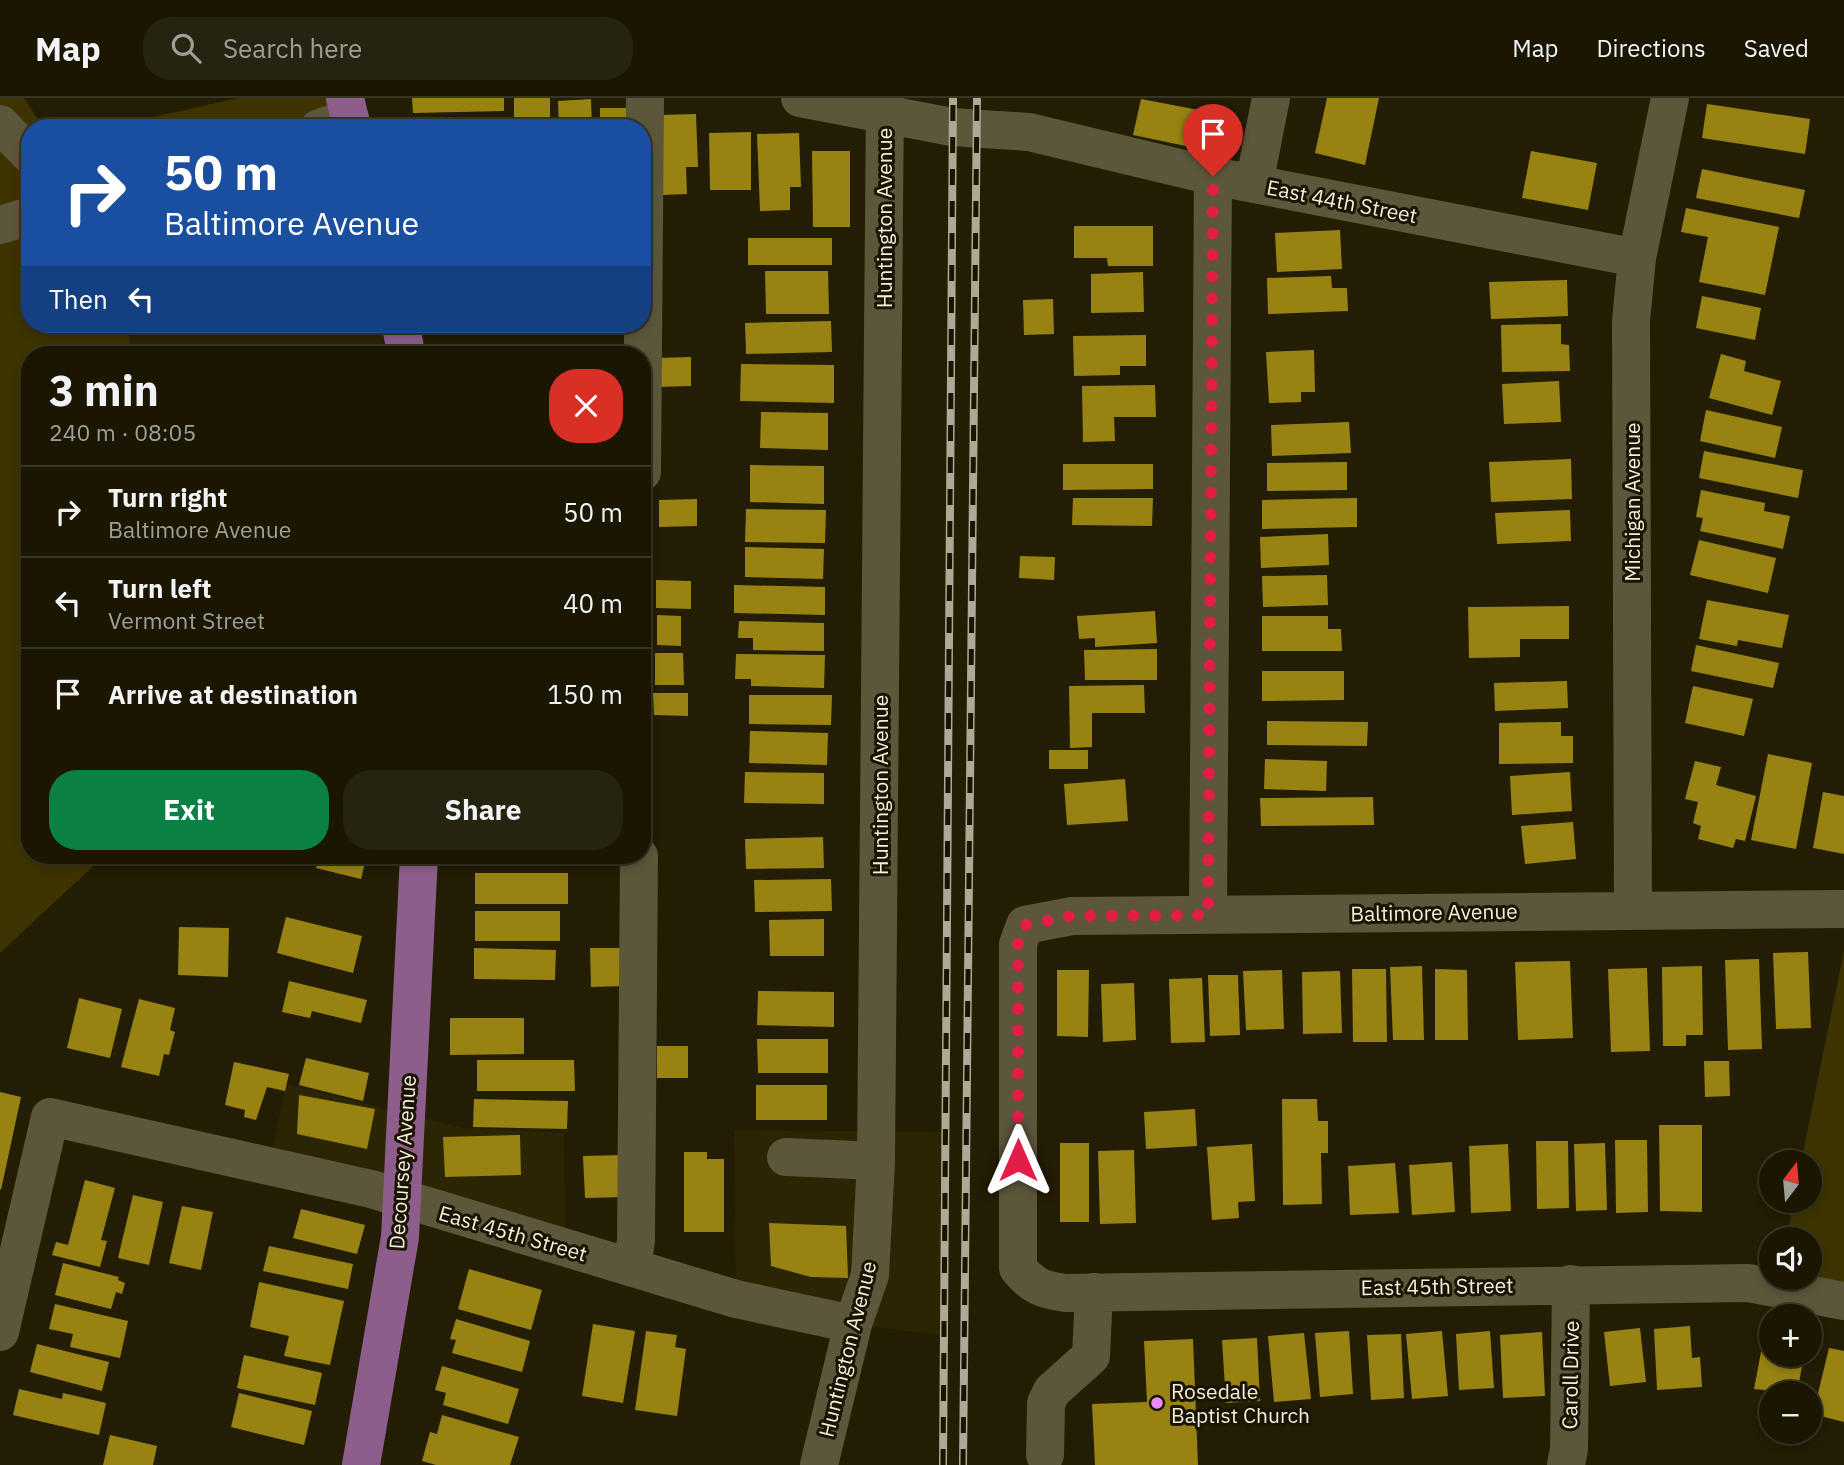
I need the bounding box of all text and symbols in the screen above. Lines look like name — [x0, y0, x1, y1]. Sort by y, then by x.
search box — [143, 17, 633, 80]
text: Map — [35, 27, 101, 70]
icon: search — [167, 29, 205, 67]
text: Search here — [223, 31, 362, 65]
text: Map — [1512, 32, 1558, 64]
text: Directions — [1596, 32, 1706, 64]
text: Saved — [1744, 32, 1809, 64]
pin — [1183, 104, 1243, 176]
icon: arrive — [1194, 115, 1232, 153]
street label: Huntington Avenue — [870, 128, 898, 308]
text: 50 m — [164, 140, 278, 203]
icon: right — [49, 147, 140, 238]
street label: East 44th Street — [1264, 173, 1420, 229]
text: Baltimore Avenue — [164, 202, 419, 244]
icon: left — [122, 280, 160, 318]
text: Then — [49, 282, 108, 316]
text: 3 min — [49, 363, 159, 418]
button: close — [549, 369, 623, 443]
text: 240 m · 08:05 — [49, 417, 196, 447]
street label: Michigan Avenue — [1618, 422, 1646, 582]
text: Turn right — [108, 480, 227, 514]
icon: right — [49, 493, 87, 531]
text: 50 m — [563, 495, 623, 529]
text: Baltimore Avenue — [108, 514, 291, 544]
text: Turn left — [108, 571, 211, 605]
icon: left — [49, 584, 87, 622]
text: 40 m — [563, 586, 623, 620]
text: Vermont Street — [108, 605, 265, 635]
icon: arrive — [49, 675, 87, 713]
text: Arrive at destination — [108, 677, 358, 711]
text: 150 m — [547, 677, 623, 711]
street label: Huntington Avenue — [866, 695, 894, 875]
button: Exit — [49, 770, 329, 850]
button: Share — [343, 770, 623, 850]
street label: Baltimore Avenue — [1350, 897, 1518, 927]
street label: Decoursey Avenue — [382, 1074, 422, 1250]
position arrow — [981, 1123, 1055, 1197]
north arrow — [1759, 1150, 1822, 1213]
map controls — [1759, 1150, 1822, 1444]
street label: East 45th Street — [436, 1198, 590, 1268]
button: sound — [1759, 1227, 1822, 1290]
street label: Huntington Avenue — [812, 1258, 882, 1440]
street label: East 45th Street — [1360, 1271, 1514, 1301]
button: + — [1759, 1304, 1822, 1367]
street label: Caroll Drive — [1555, 1320, 1585, 1430]
place label: Rosedale Baptist Church — [1171, 1377, 1310, 1429]
button: − — [1759, 1381, 1822, 1444]
marker: Rosedale Baptist Church — [1149, 1395, 1165, 1411]

